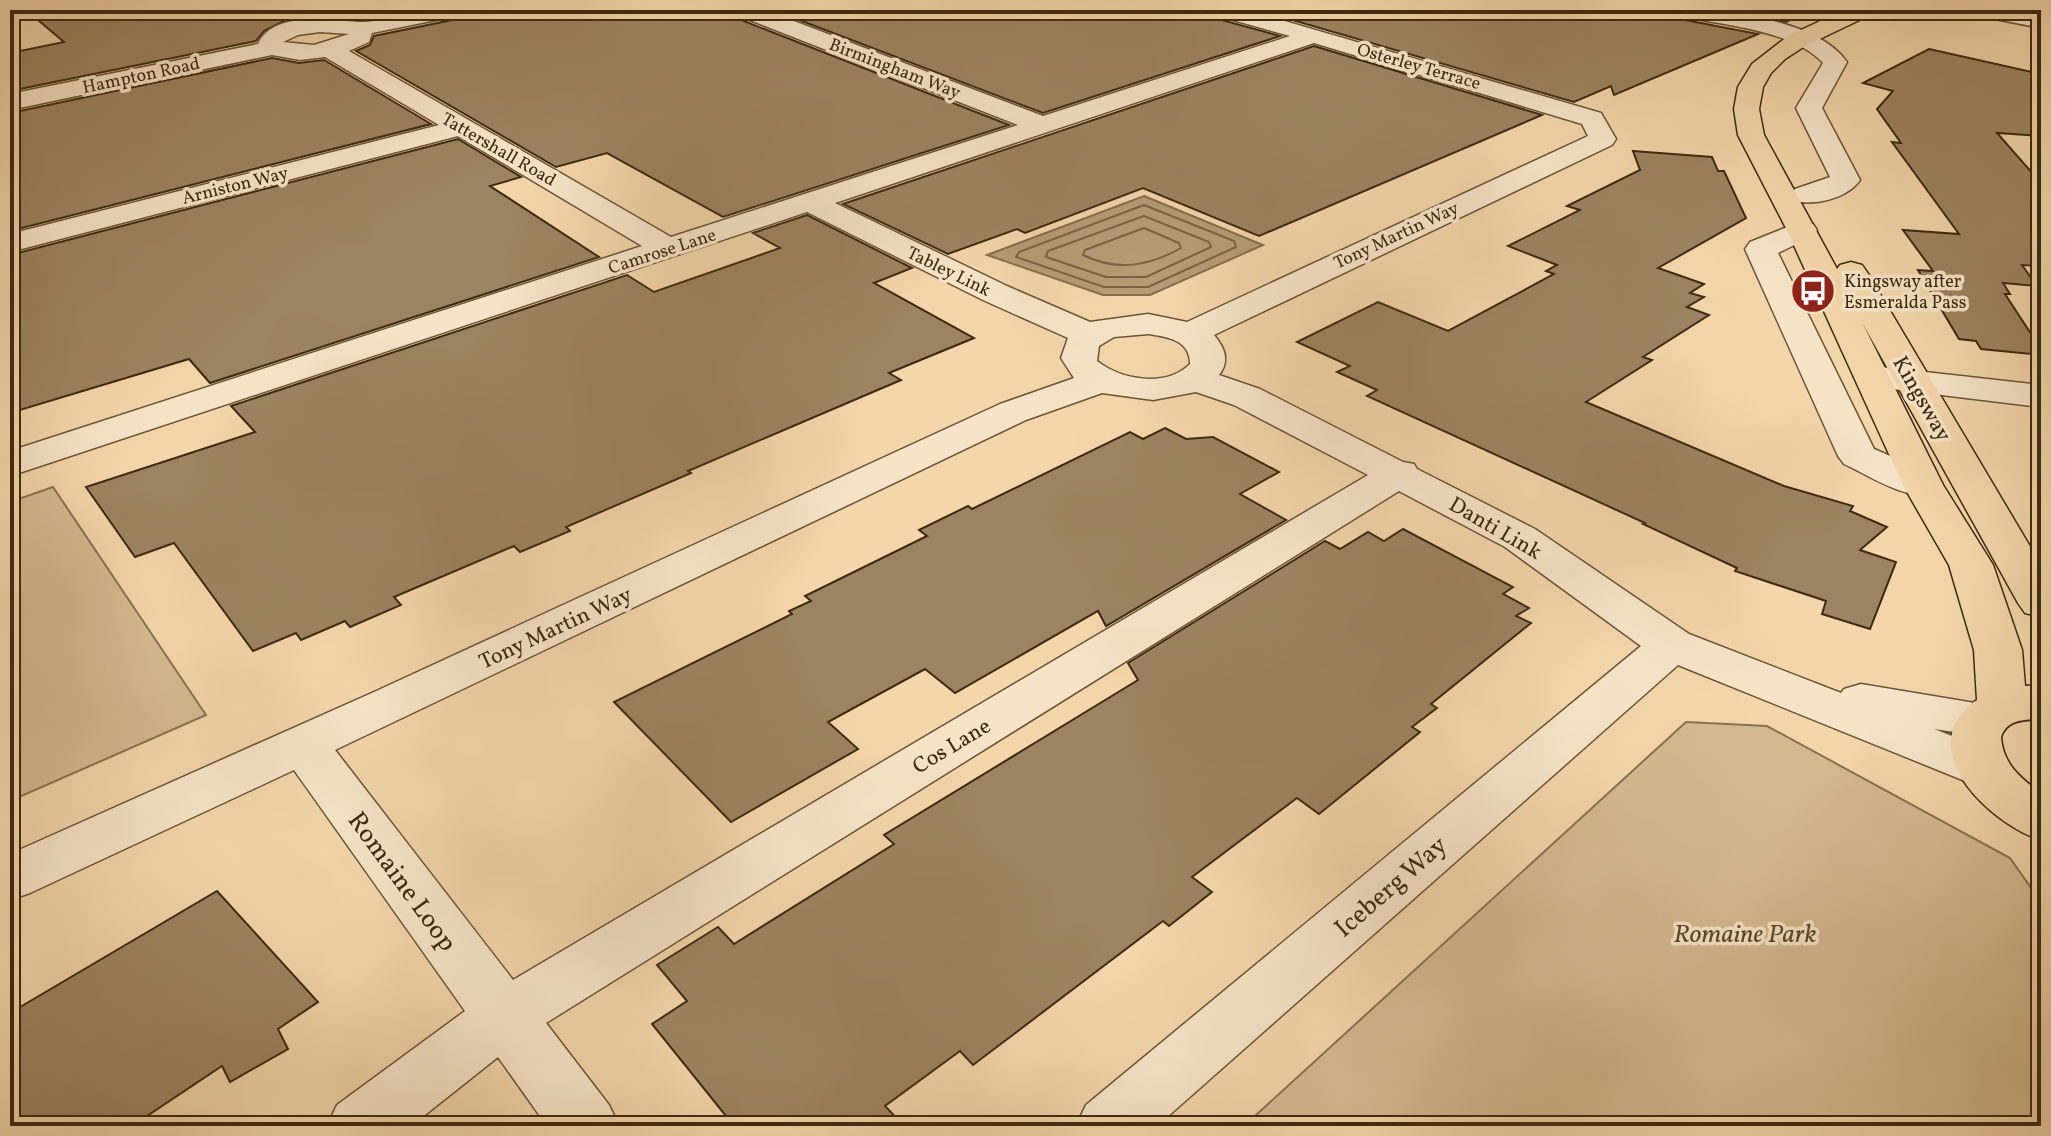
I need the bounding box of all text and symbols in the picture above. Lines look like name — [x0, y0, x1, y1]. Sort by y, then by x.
street label: Birmingham Way — [825, 33, 964, 106]
street label: Osterley Terrace — [1354, 38, 1483, 97]
street label: Hampton Road — [80, 52, 202, 101]
street label: Tattershall Road — [436, 107, 560, 193]
street label: Arniston Way — [180, 161, 291, 212]
street label: Tony Martin Way — [1330, 196, 1464, 276]
street label: Camrose Lane — [605, 223, 720, 282]
street label: Tabley Link — [902, 241, 995, 304]
bus stop icon: Kingsway after Esmeralda Pass — [1789, 267, 1837, 315]
place label: Kingsway after Esmeralda Pass — [1844, 270, 1966, 316]
street label: Kingsway — [1884, 351, 1958, 448]
street label: Danti Link — [1442, 490, 1547, 568]
street label: Tony Martin Way — [474, 580, 638, 678]
street label: Cos Lane — [907, 712, 997, 783]
street label: Romaine Loop — [338, 805, 464, 960]
street label: Iceberg Way — [1327, 828, 1455, 947]
park label: Romaine Park — [1673, 917, 1817, 953]

